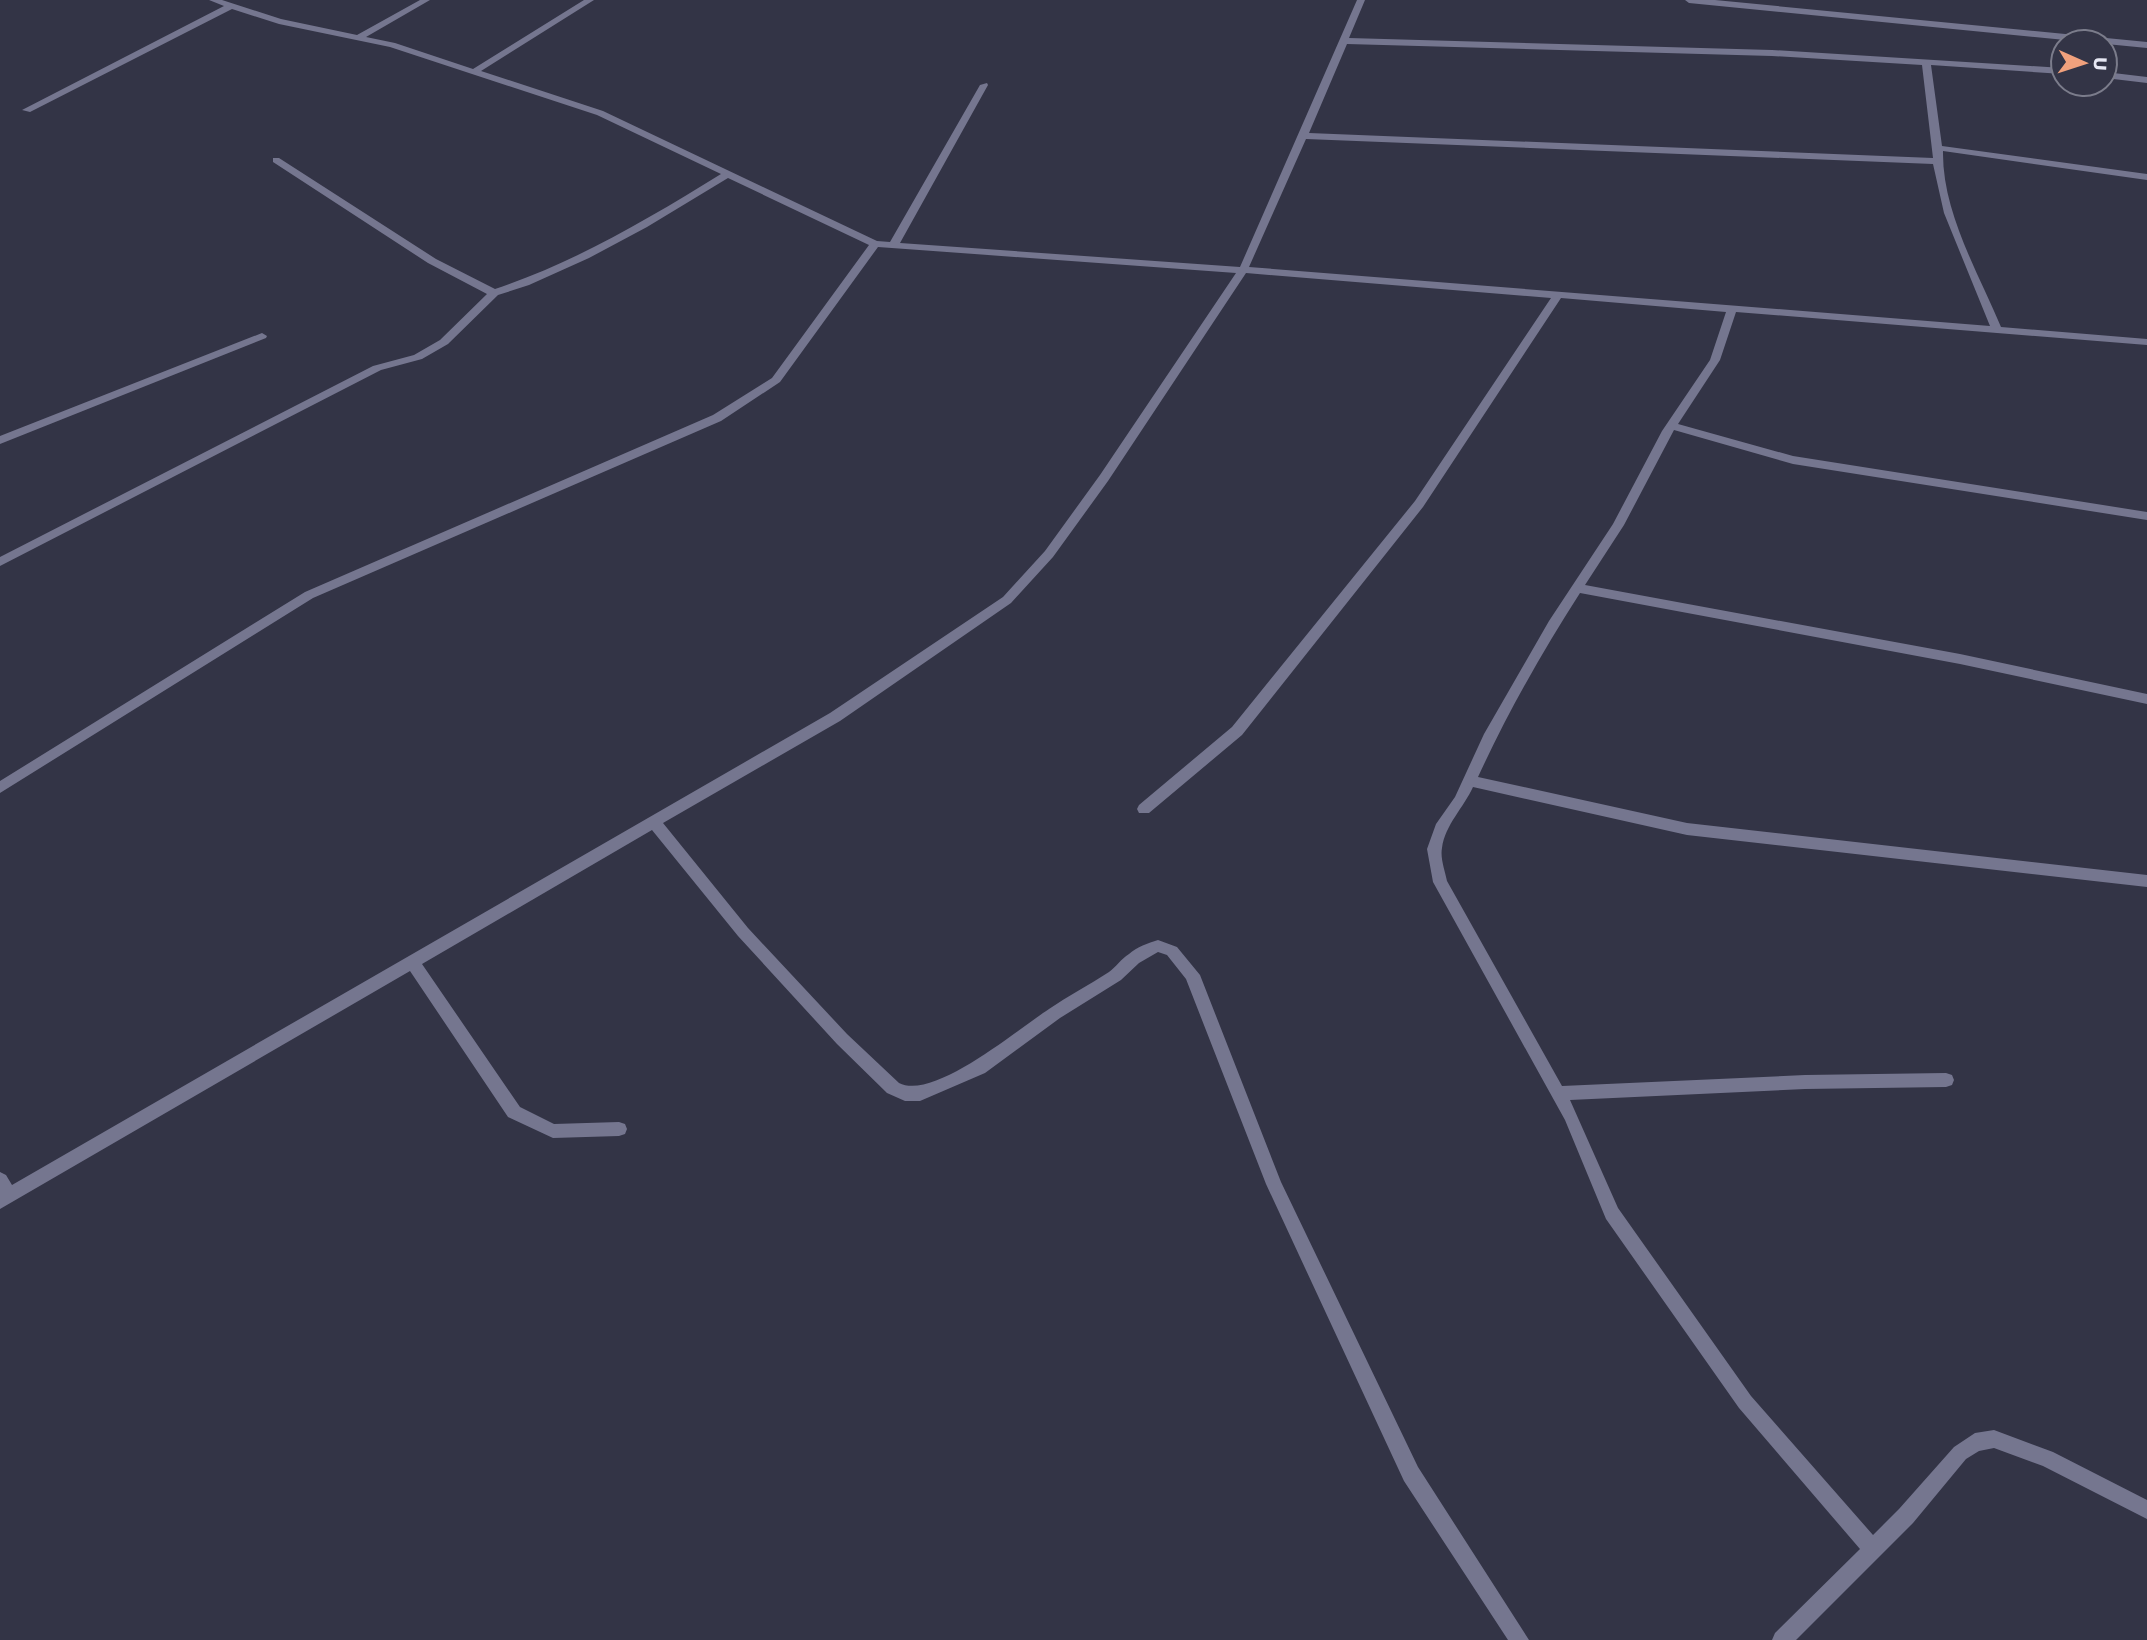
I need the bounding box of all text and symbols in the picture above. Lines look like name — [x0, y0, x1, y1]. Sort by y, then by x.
north arrow — [2049, 28, 2119, 98]
text: U — [2089, 57, 2112, 71]

